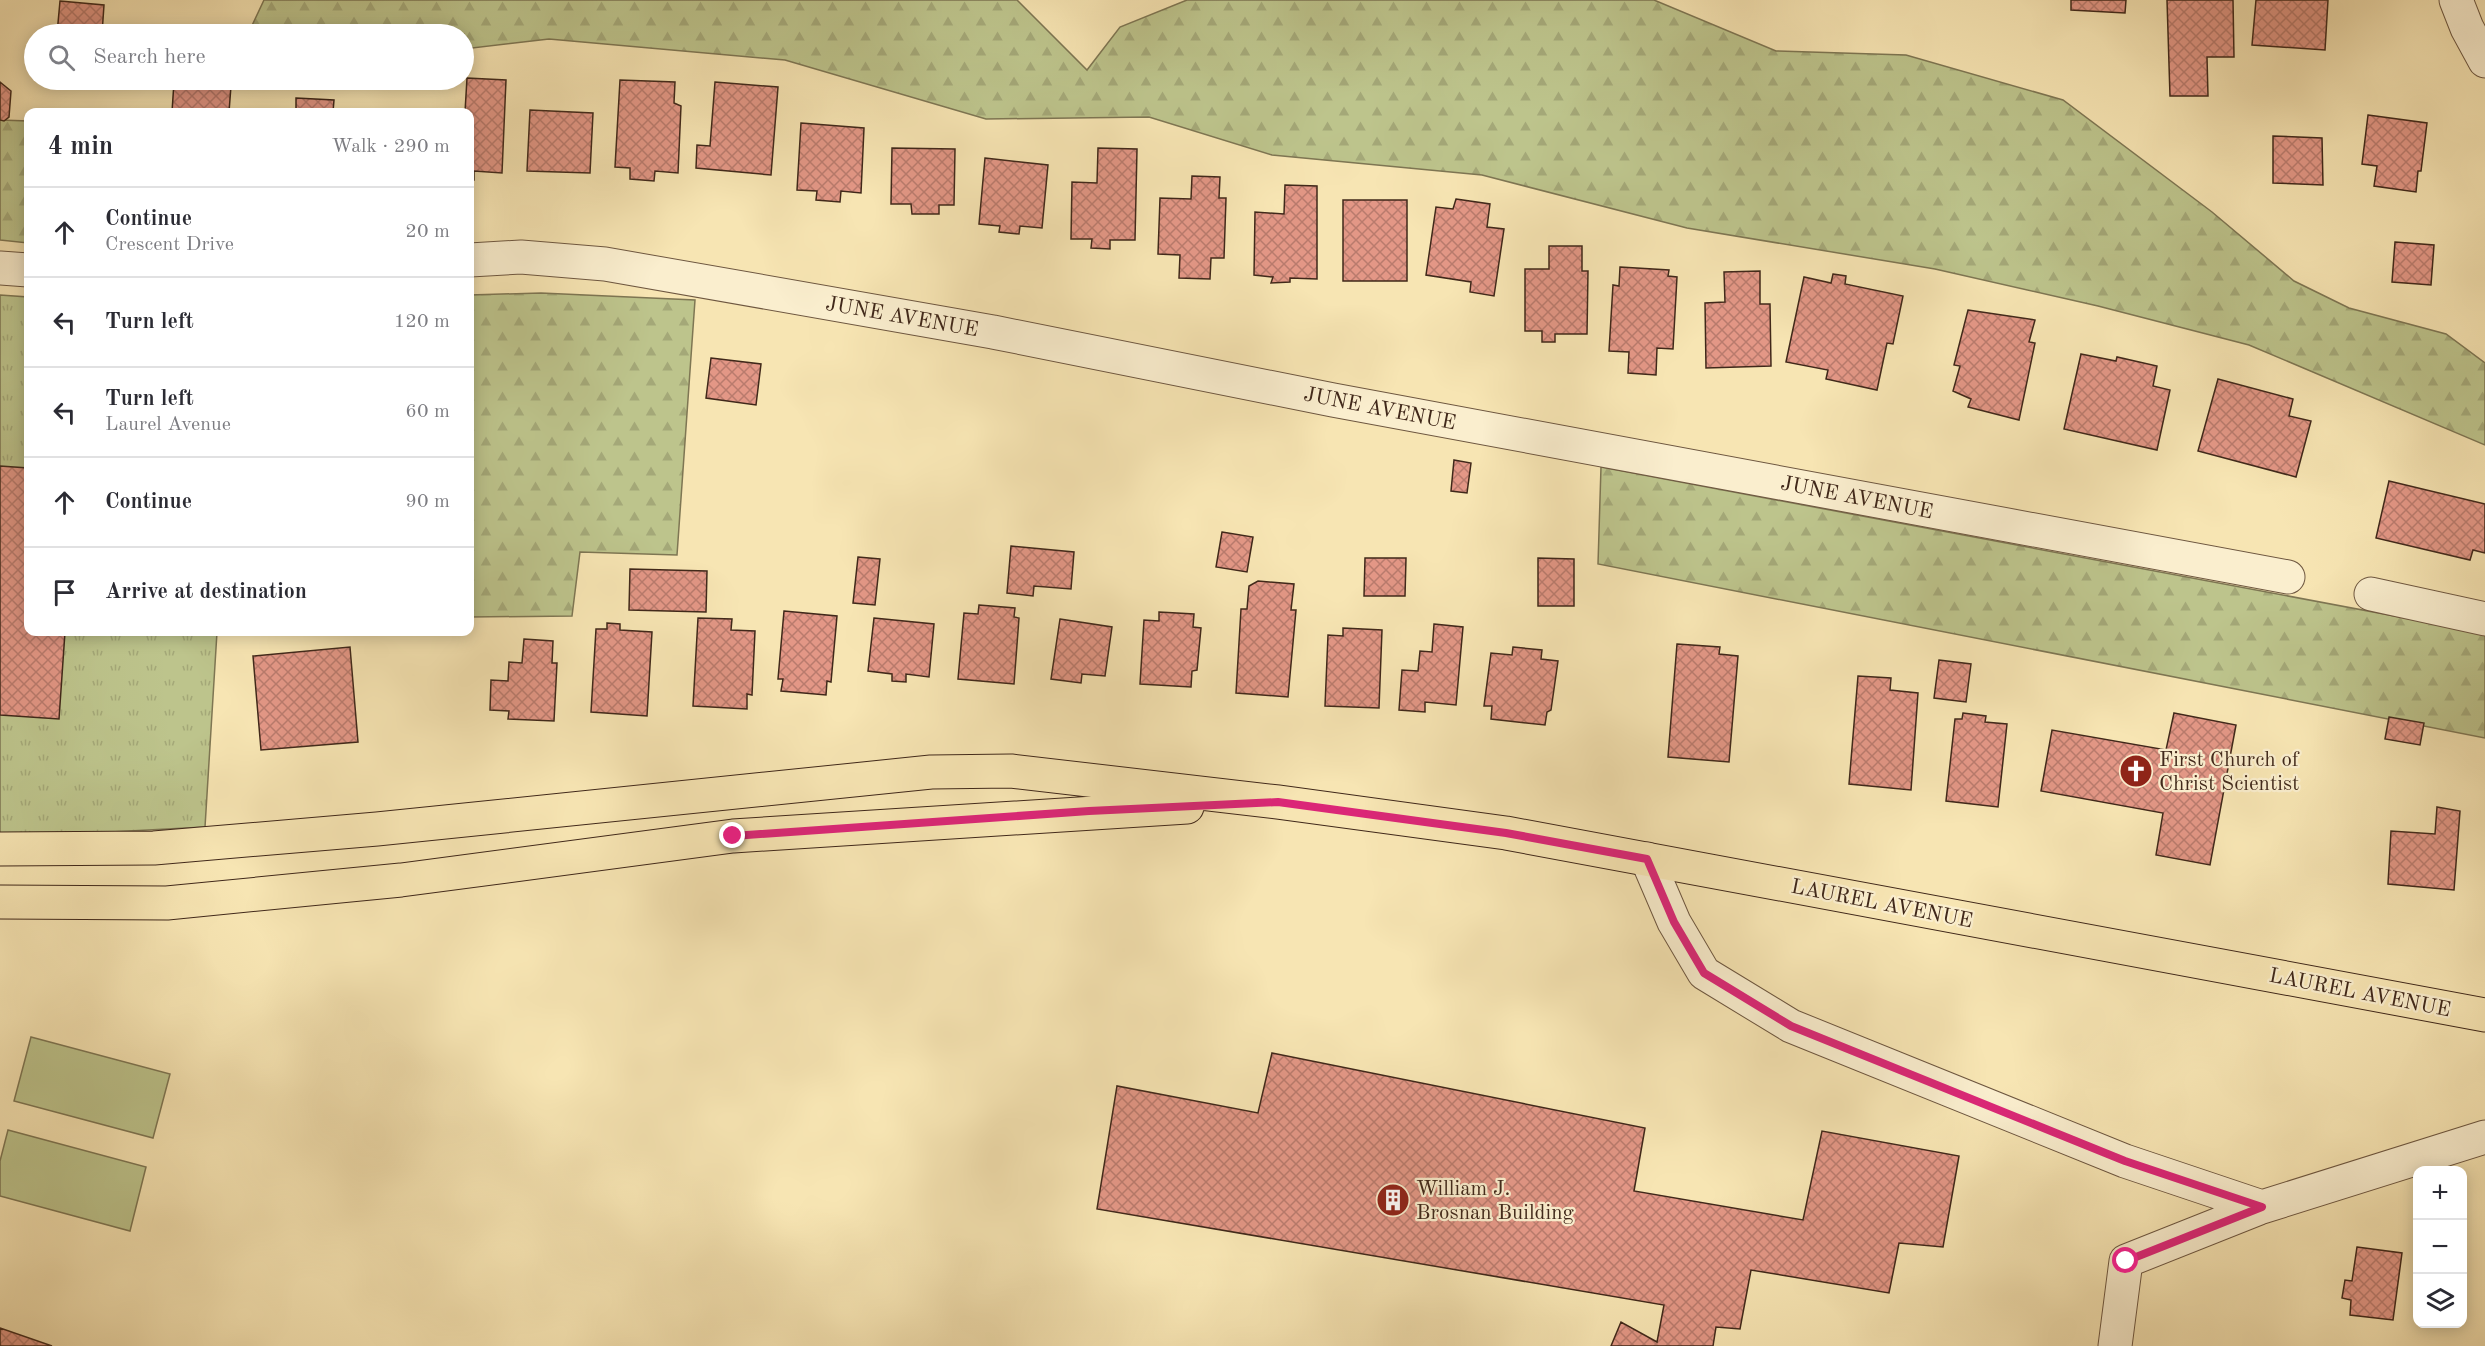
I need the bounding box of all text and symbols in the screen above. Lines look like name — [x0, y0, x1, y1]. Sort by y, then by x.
search box — [24, 24, 474, 90]
icon: search — [45, 41, 78, 74]
text: Search here — [93, 46, 206, 68]
text: 4 min — [48, 134, 113, 160]
text: Walk · 290 m — [331, 137, 450, 157]
text: Continue — [105, 208, 192, 230]
icon: ahead — [48, 216, 81, 249]
text: 20 m — [405, 222, 450, 242]
text: Crescent Drive — [105, 235, 234, 255]
street label: JUNE AVENUE — [824, 294, 980, 341]
icon: left — [48, 306, 81, 339]
text: Turn left — [105, 311, 194, 333]
text: 120 m — [394, 312, 450, 332]
street label: JUNE AVENUE — [1302, 384, 1458, 435]
text: Turn left — [105, 388, 194, 410]
icon: left — [48, 396, 81, 429]
text: 60 m — [405, 402, 450, 422]
text: Laurel Avenue — [105, 415, 231, 435]
street label: JUNE AVENUE — [1779, 473, 1935, 524]
icon: ahead — [48, 486, 81, 519]
text: Continue — [105, 491, 192, 513]
text: 90 m — [405, 492, 450, 512]
icon: arrive — [48, 576, 81, 609]
text: Arrive at destination — [105, 581, 307, 603]
place label: First Church of Christ Scientist — [2159, 750, 2300, 795]
church icon: First Church of Christ Scientist — [2118, 753, 2154, 789]
route end — [719, 822, 745, 848]
street label: LAUREL AVENUE — [1789, 877, 1974, 932]
street label: LAUREL AVENUE — [2267, 966, 2452, 1021]
map controls — [2413, 1166, 2467, 1328]
button: + — [2413, 1166, 2467, 1220]
place label: William J. Brosnan Building — [1416, 1179, 1575, 1224]
building icon: William J. Brosnan Building — [1375, 1182, 1411, 1218]
button: − — [2413, 1220, 2467, 1274]
route start — [2112, 1247, 2138, 1273]
button: layers — [2413, 1274, 2467, 1328]

